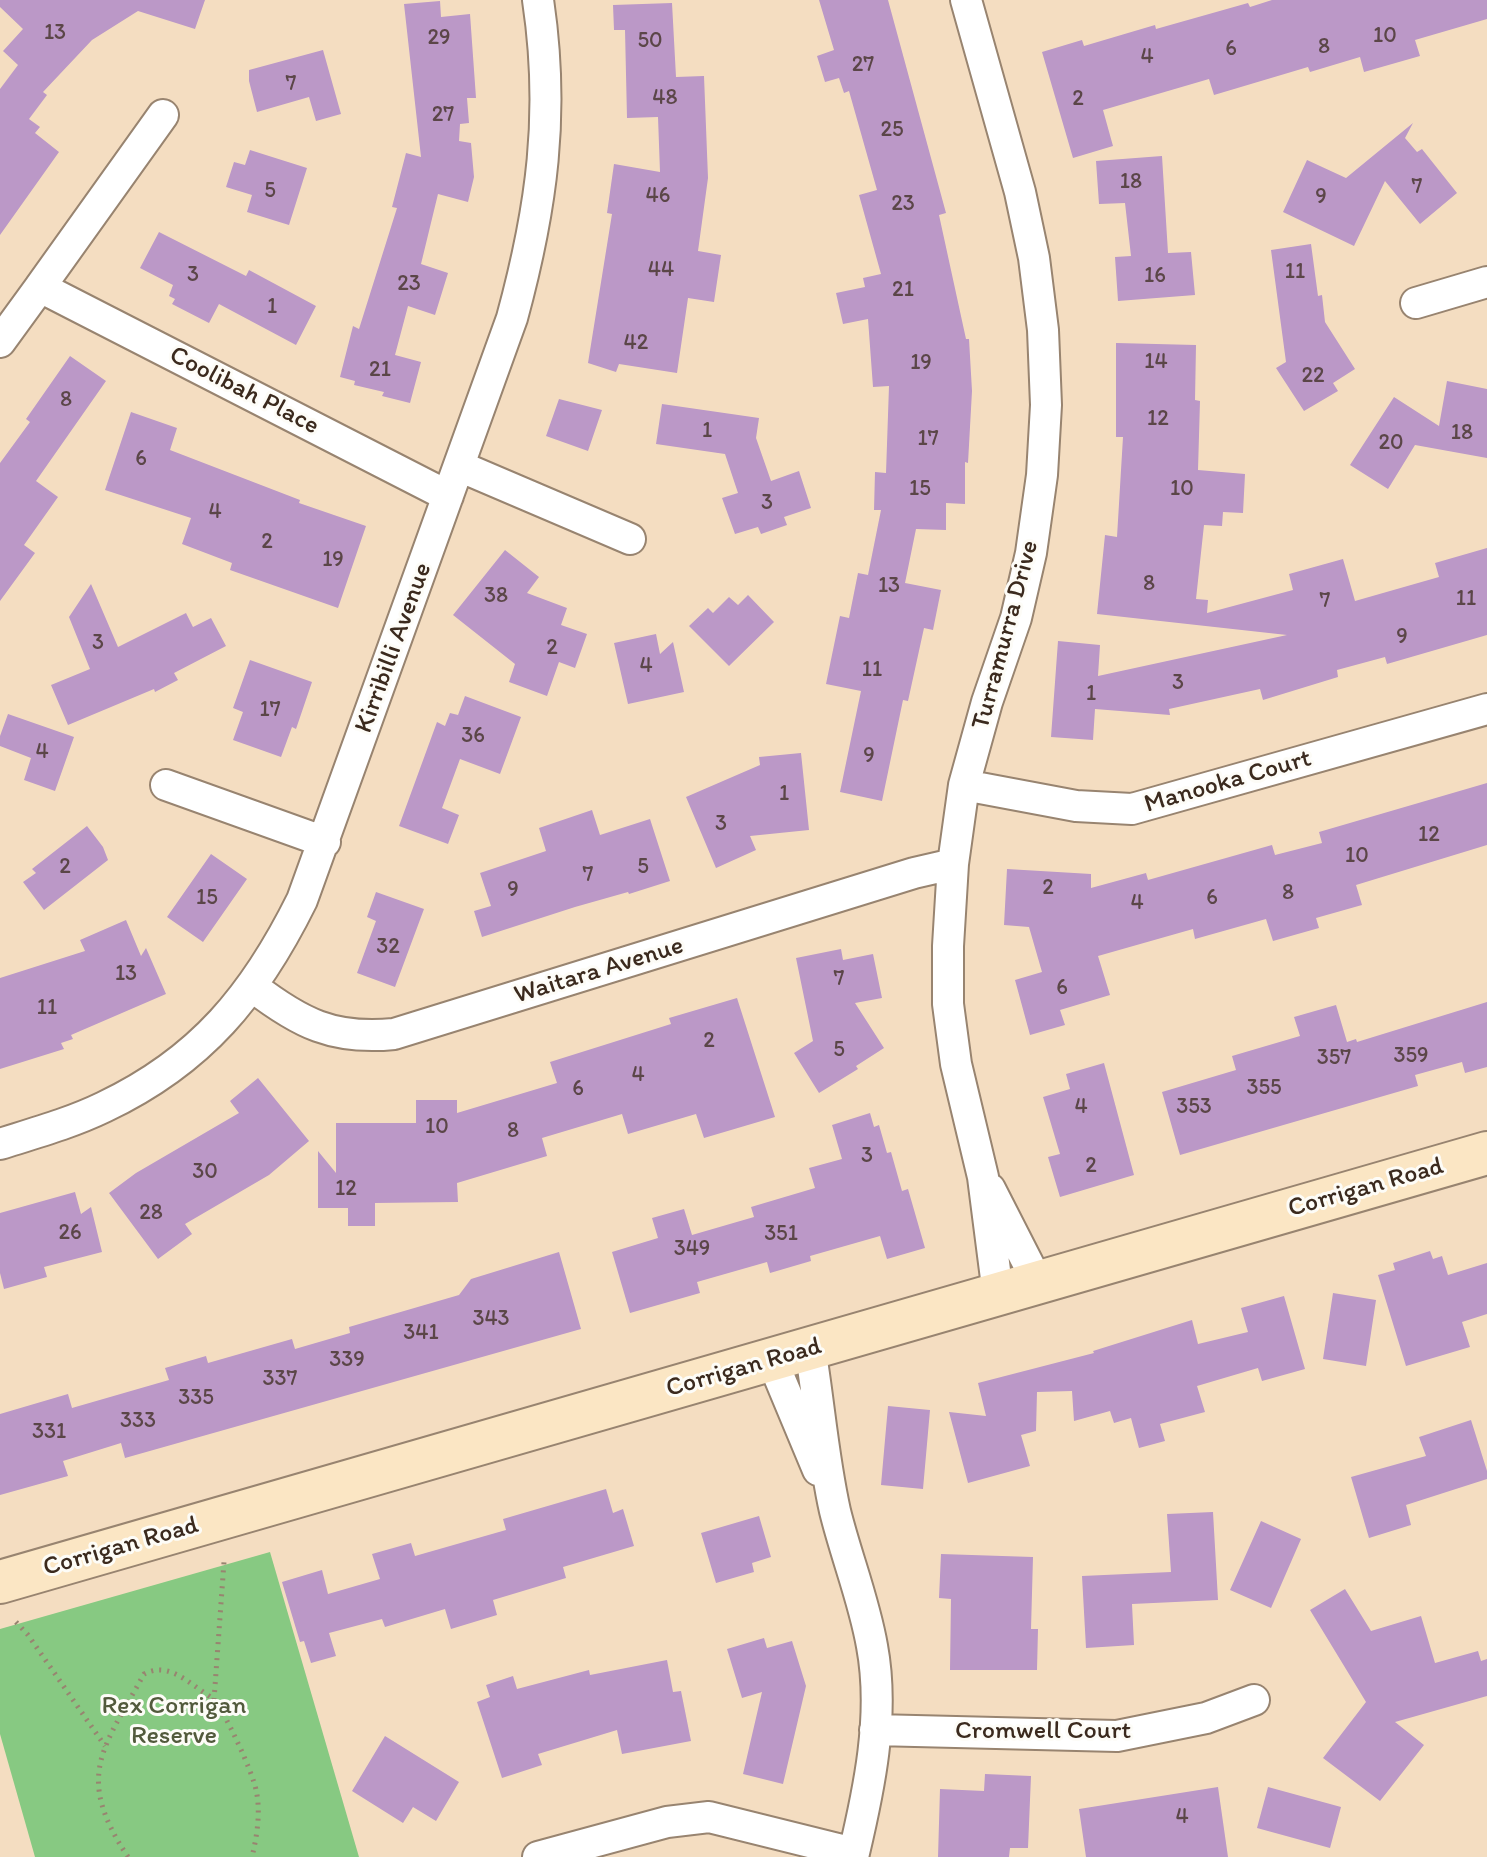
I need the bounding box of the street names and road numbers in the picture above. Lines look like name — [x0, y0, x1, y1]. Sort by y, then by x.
street label: Coolibah Place — [164, 340, 324, 442]
street label: Turramurra Drive — [966, 537, 1046, 733]
street label: Kirribilli Avenue — [349, 559, 439, 737]
street label: Manooka Court — [1141, 743, 1315, 821]
street label: Waitara Avenue — [511, 930, 687, 1012]
street label: Corrigan Road — [1285, 1151, 1447, 1225]
street label: Corrigan Road — [663, 1331, 825, 1405]
street label: Corrigan Road — [40, 1510, 202, 1584]
street label: Cromwell Court — [955, 1715, 1131, 1747]

